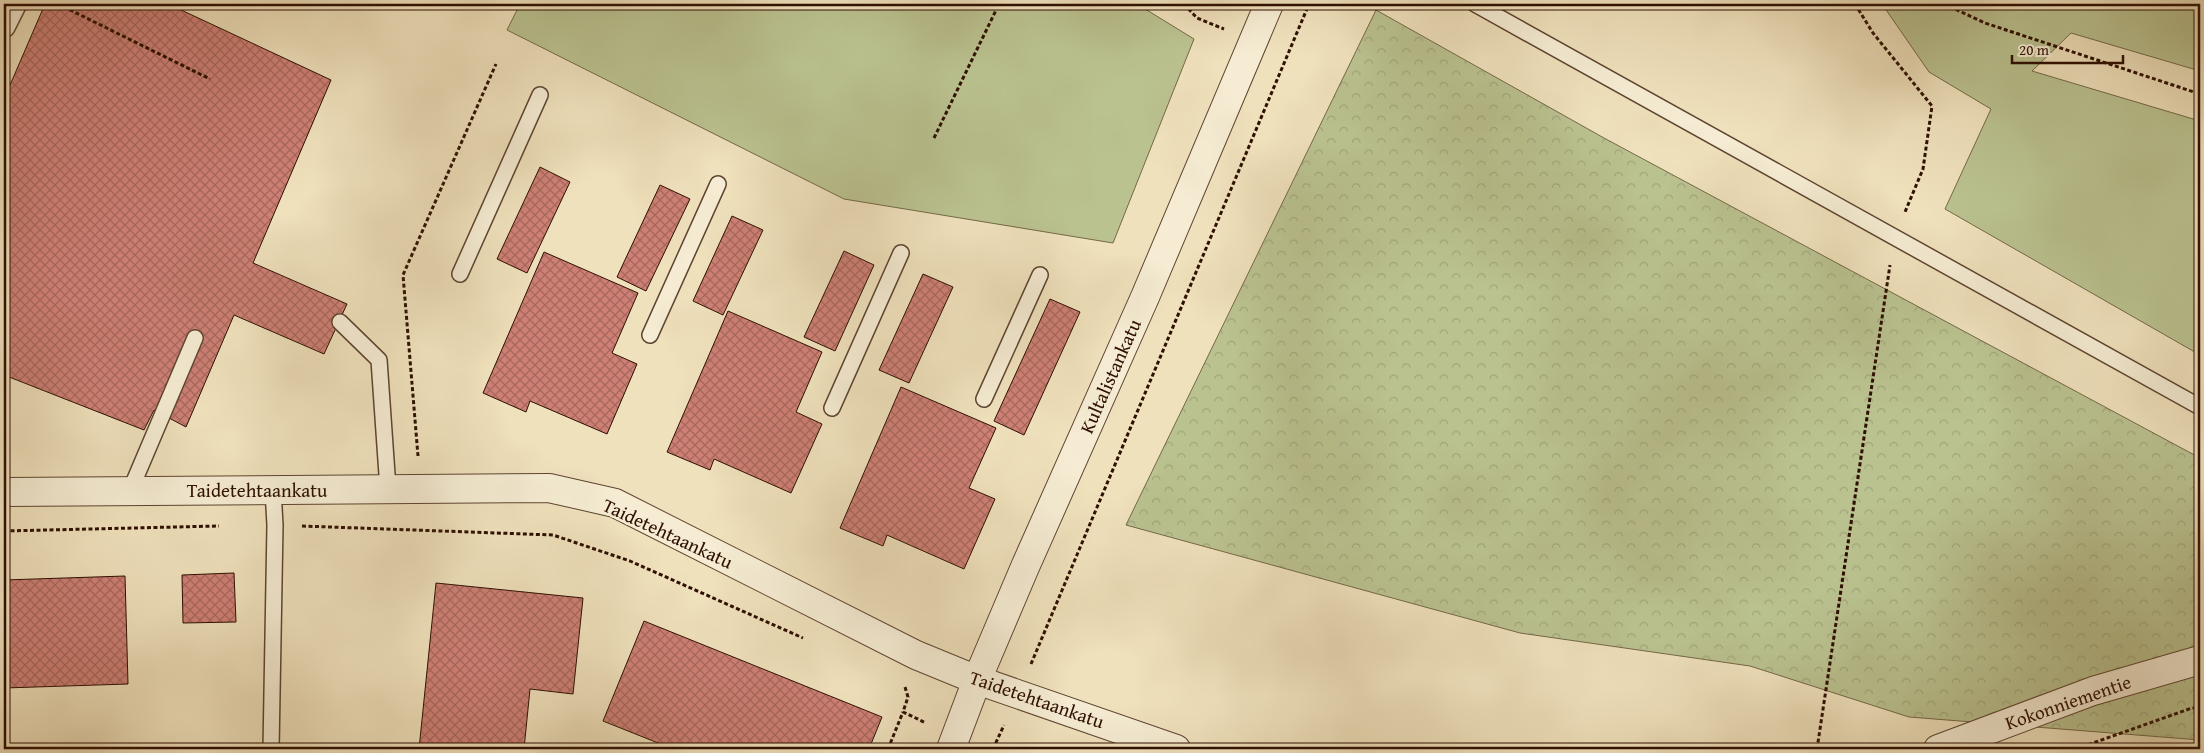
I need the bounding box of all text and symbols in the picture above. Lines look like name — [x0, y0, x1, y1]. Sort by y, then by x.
scale bar — [2012, 32, 2123, 64]
text: 20 m — [2019, 39, 2050, 60]
street label: Kultalistankatu — [1072, 314, 1148, 438]
street label: Taidetehtaankatu — [187, 476, 328, 504]
street label: Taidetehtaankatu — [598, 491, 738, 576]
street label: Taidetehtaankatu — [966, 663, 1109, 735]
street label: Kokonniementie — [2001, 667, 2135, 737]

